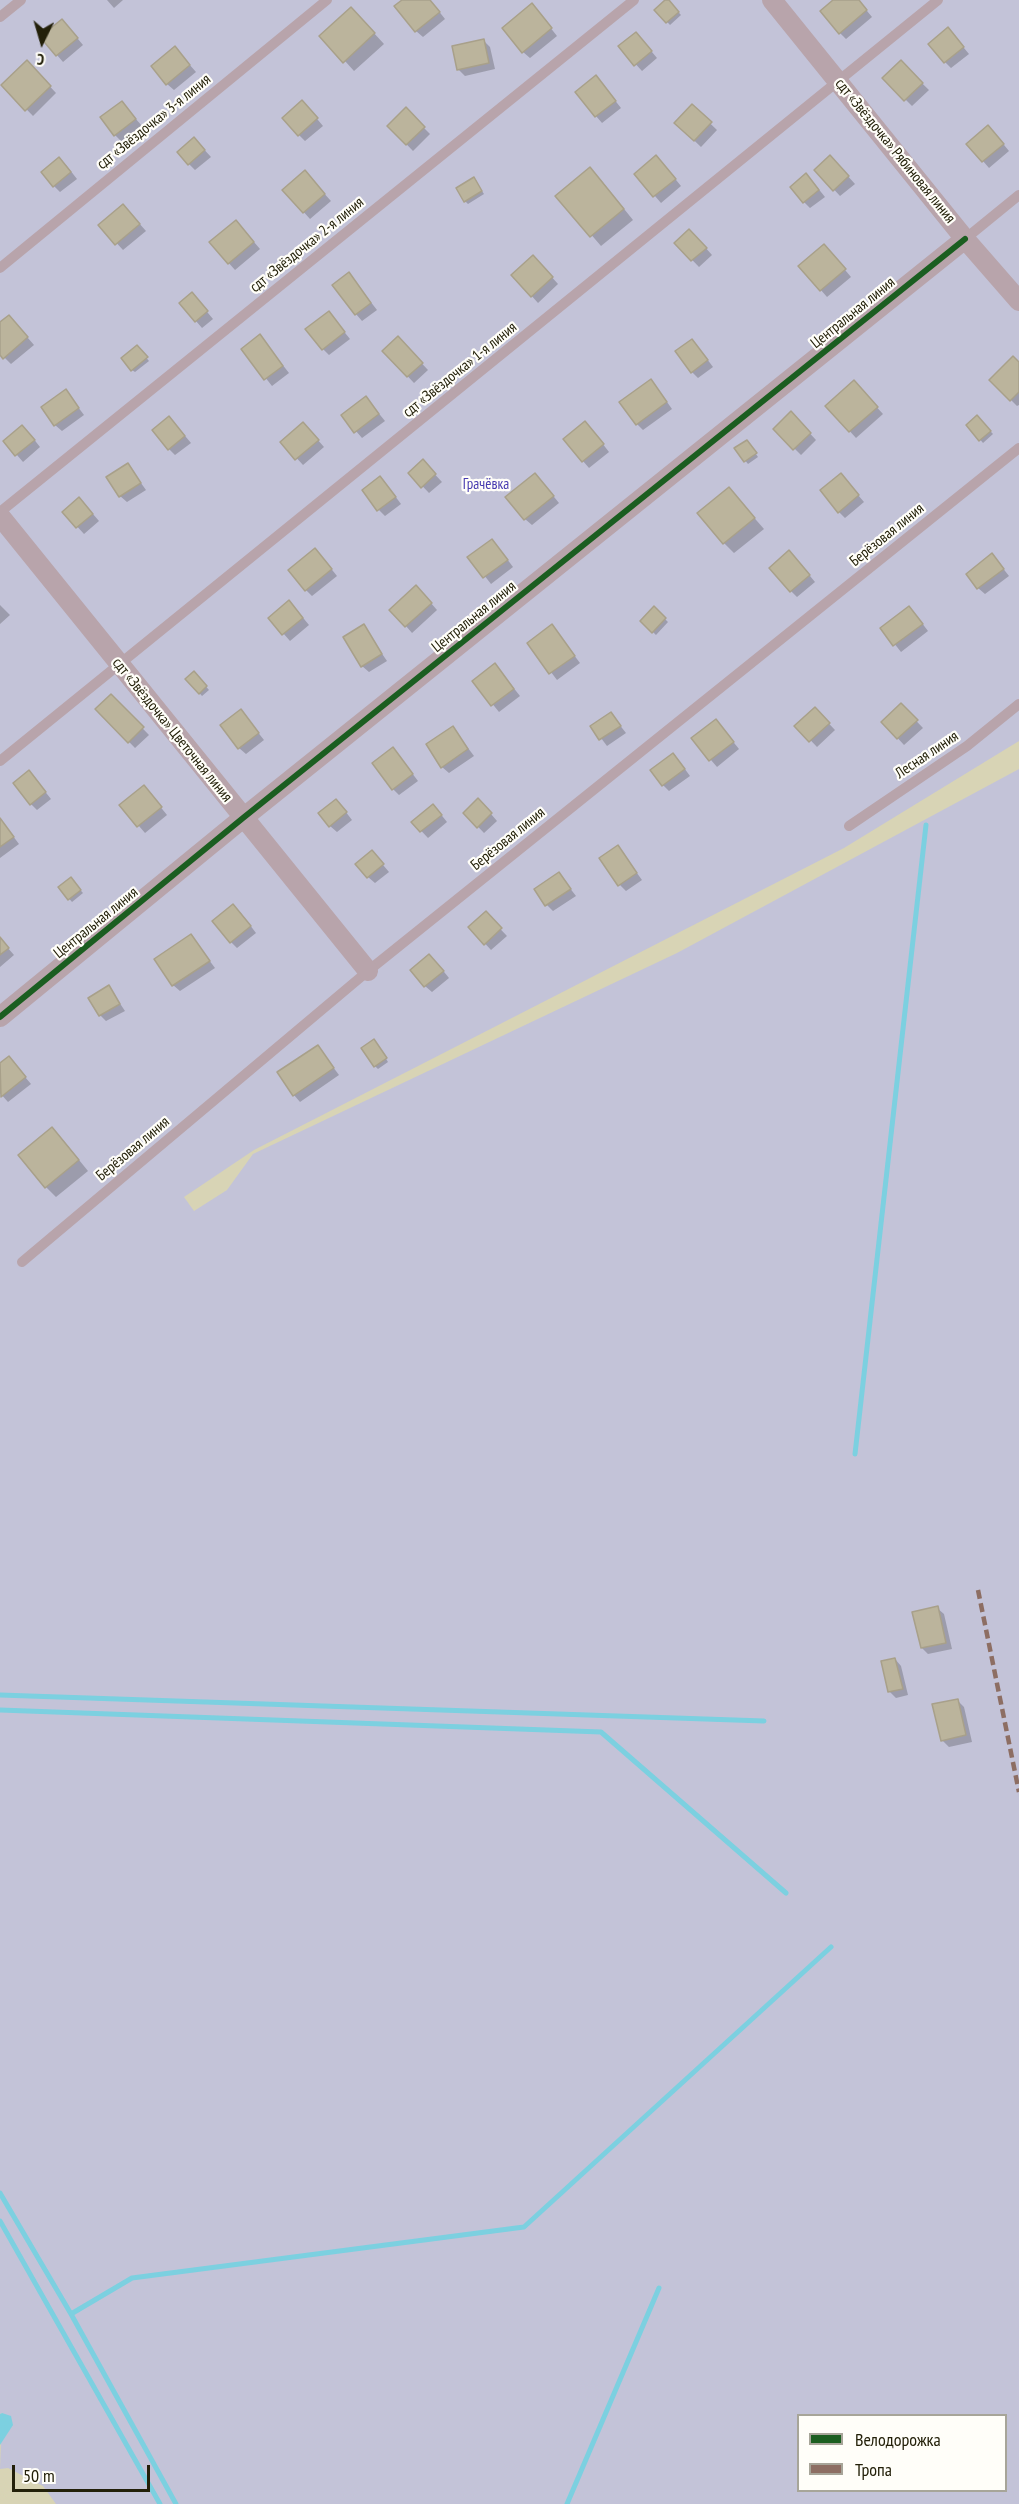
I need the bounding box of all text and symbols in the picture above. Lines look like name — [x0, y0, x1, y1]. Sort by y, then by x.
north arrow — [12, 12, 72, 72]
text: С — [36, 50, 45, 70]
street label: сдт «Звёздочка» 3-я линия — [94, 71, 214, 173]
street label: сдт «Звёздочка» Рябиновая линия — [831, 75, 959, 227]
street label: сдт «Звёздочка» 2-я линия — [247, 194, 367, 296]
street label: Центральная линия — [807, 274, 899, 352]
street label: сдт «Звёздочка» 1-я линия — [400, 319, 520, 421]
park label: Грачёвка — [463, 476, 509, 494]
street label: Берёзовая линия — [846, 500, 928, 570]
street label: Центральная линия — [428, 578, 520, 656]
street label: сдт «Звёздочка» Цветочная линия — [108, 654, 236, 806]
street label: Лесная линия — [892, 727, 962, 783]
street label: Берёзовая линия — [467, 804, 549, 874]
street label: Центральная линия — [50, 884, 142, 962]
street label: Берёзовая линия — [93, 1113, 173, 1185]
legend — [797, 2414, 1007, 2492]
text: Велодорожка — [855, 2428, 941, 2451]
scale bar — [15, 2453, 153, 2491]
text: Тропа — [855, 2458, 892, 2481]
text: 50 m — [23, 2464, 55, 2487]

